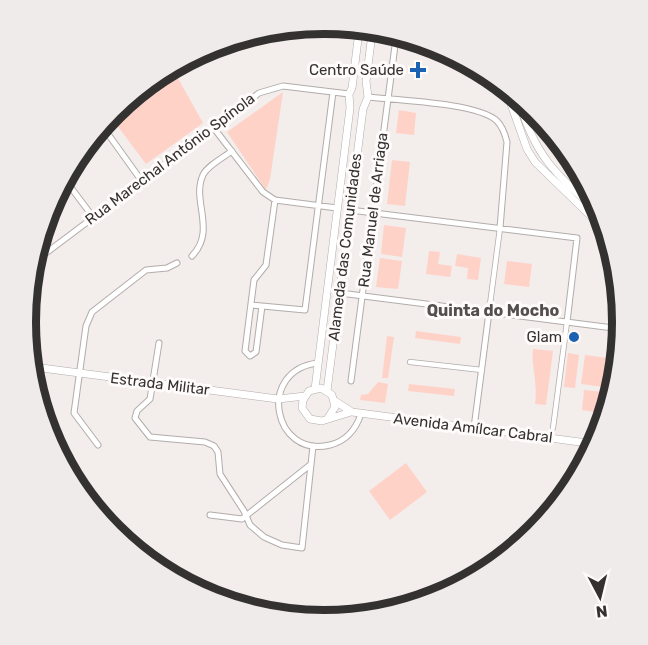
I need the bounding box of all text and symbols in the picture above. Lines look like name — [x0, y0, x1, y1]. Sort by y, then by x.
place label: Centro Saúde — [309, 61, 404, 79]
marker: Centro Saúde — [409, 61, 427, 79]
street label: Rua Marechal António Spínola — [82, 89, 258, 229]
street label: Rua Manuel de Arriaga — [355, 131, 391, 289]
street label: Alameda das Comunidades — [325, 152, 365, 342]
district label: Quinta do Mocho — [427, 301, 560, 320]
place label: Glam — [527, 328, 562, 346]
marker: Glam — [567, 330, 581, 344]
street label: Estrada Militar — [109, 369, 211, 399]
street label: Avenida Amílcar Cabral — [392, 409, 554, 447]
north arrow — [570, 567, 630, 627]
text: N — [595, 601, 609, 622]

